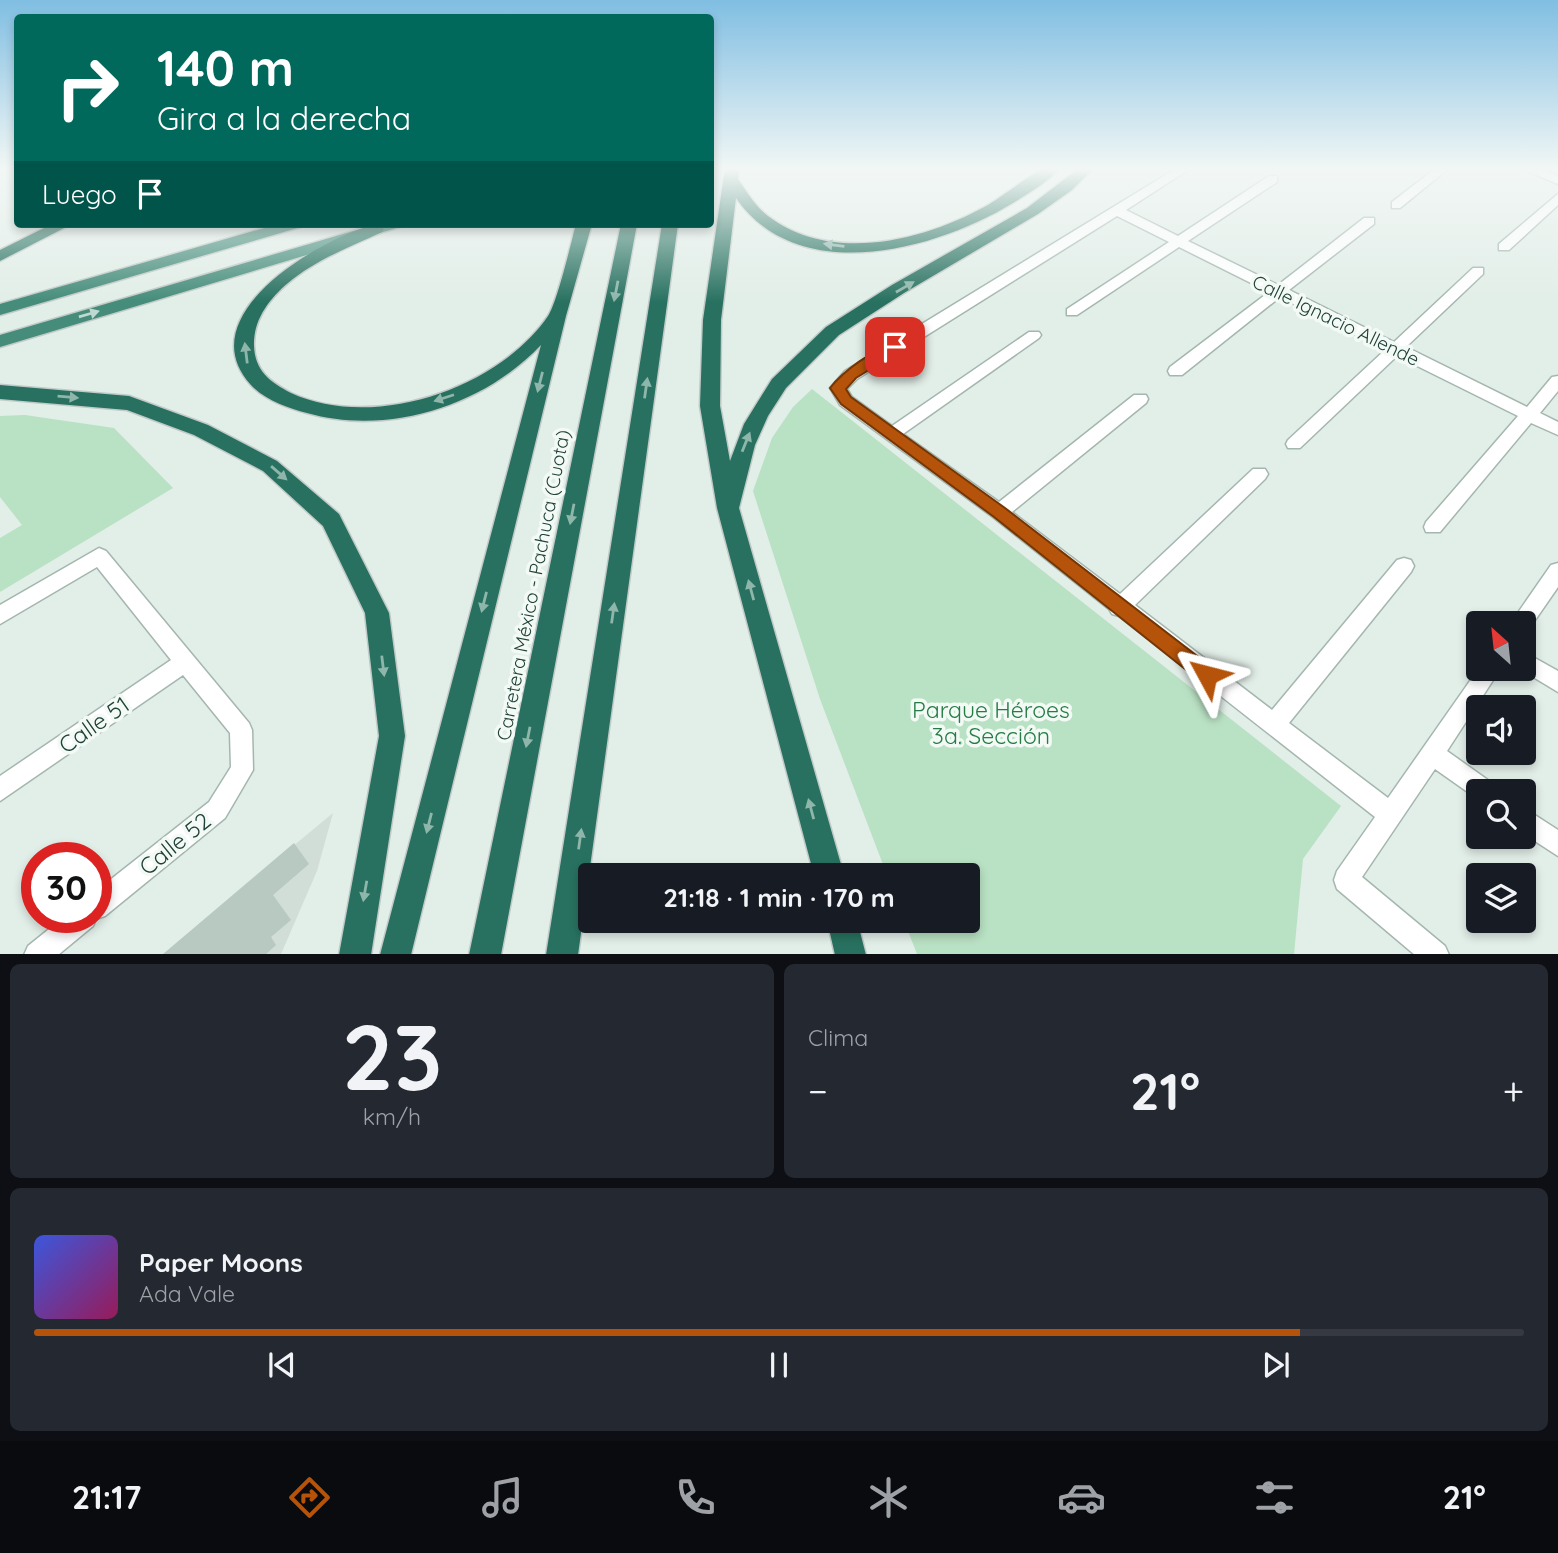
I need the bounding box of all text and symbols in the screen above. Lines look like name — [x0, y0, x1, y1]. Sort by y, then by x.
text: 140 m — [157, 37, 294, 98]
icon: right — [42, 42, 133, 133]
text: Gira a la derecha — [157, 98, 411, 138]
icon: arrive — [131, 175, 169, 213]
text: Luego — [42, 178, 117, 211]
one-way arrow — [823, 239, 845, 250]
street label: Calle Ignacio Allende — [1249, 269, 1423, 371]
one-way arrow — [610, 280, 621, 302]
one-way arrow — [895, 281, 914, 294]
one-way arrow — [79, 309, 100, 319]
pin — [865, 317, 925, 377]
icon: arrive — [876, 328, 914, 366]
one-way arrow — [241, 342, 252, 364]
one-way arrow — [534, 371, 545, 393]
one-way arrow — [641, 377, 652, 399]
one-way arrow — [57, 392, 79, 403]
one-way arrow — [434, 393, 455, 404]
street label: Carretera México - Pachuca (Cuota) — [491, 428, 575, 742]
one-way arrow — [741, 432, 752, 453]
one-way arrow — [270, 465, 287, 480]
one-way arrow — [567, 503, 578, 525]
one-way arrow — [745, 579, 755, 600]
one-way arrow — [478, 592, 489, 614]
one-way arrow — [608, 602, 619, 624]
north arrow — [1466, 611, 1536, 681]
map controls — [1466, 611, 1536, 933]
position arrow — [1170, 638, 1244, 712]
one-way arrow — [378, 655, 389, 677]
street label: Calle 51 — [53, 690, 135, 759]
park label: Parque Héroes 3a. Sección — [912, 695, 1070, 750]
button: sound — [1466, 695, 1536, 765]
one-way arrow — [522, 726, 533, 748]
button: search — [1466, 779, 1536, 849]
one-way arrow — [805, 798, 816, 820]
street label: Calle 52 — [133, 806, 216, 881]
one-way arrow — [423, 812, 434, 834]
one-way arrow — [574, 827, 585, 849]
speed limit sign: 30 — [21, 842, 112, 933]
button: layers — [1466, 863, 1536, 933]
one-way arrow — [359, 880, 370, 902]
text: 21:18 · 1 min · 170 m — [663, 881, 895, 914]
text: 23 — [342, 999, 442, 1113]
text: Clima — [808, 1023, 868, 1052]
text: 21° — [1130, 1058, 1200, 1123]
text: − — [808, 1067, 828, 1115]
text: + — [1503, 1067, 1524, 1115]
text: km/h — [363, 1102, 421, 1131]
text: Paper Moons — [139, 1246, 303, 1279]
text: Ada Vale — [139, 1279, 235, 1308]
icon: previous — [263, 1346, 301, 1384]
icon: pause — [760, 1346, 798, 1384]
icon: next — [1257, 1346, 1295, 1384]
icon: directions — [285, 1473, 334, 1522]
icon: music — [478, 1473, 527, 1522]
icon: phone — [671, 1473, 720, 1522]
icon: climate — [864, 1473, 913, 1522]
icon: car — [1057, 1473, 1106, 1522]
icon: filters — [1250, 1473, 1299, 1522]
text: 21:17 — [72, 1477, 141, 1517]
text: 21° — [1443, 1477, 1486, 1517]

